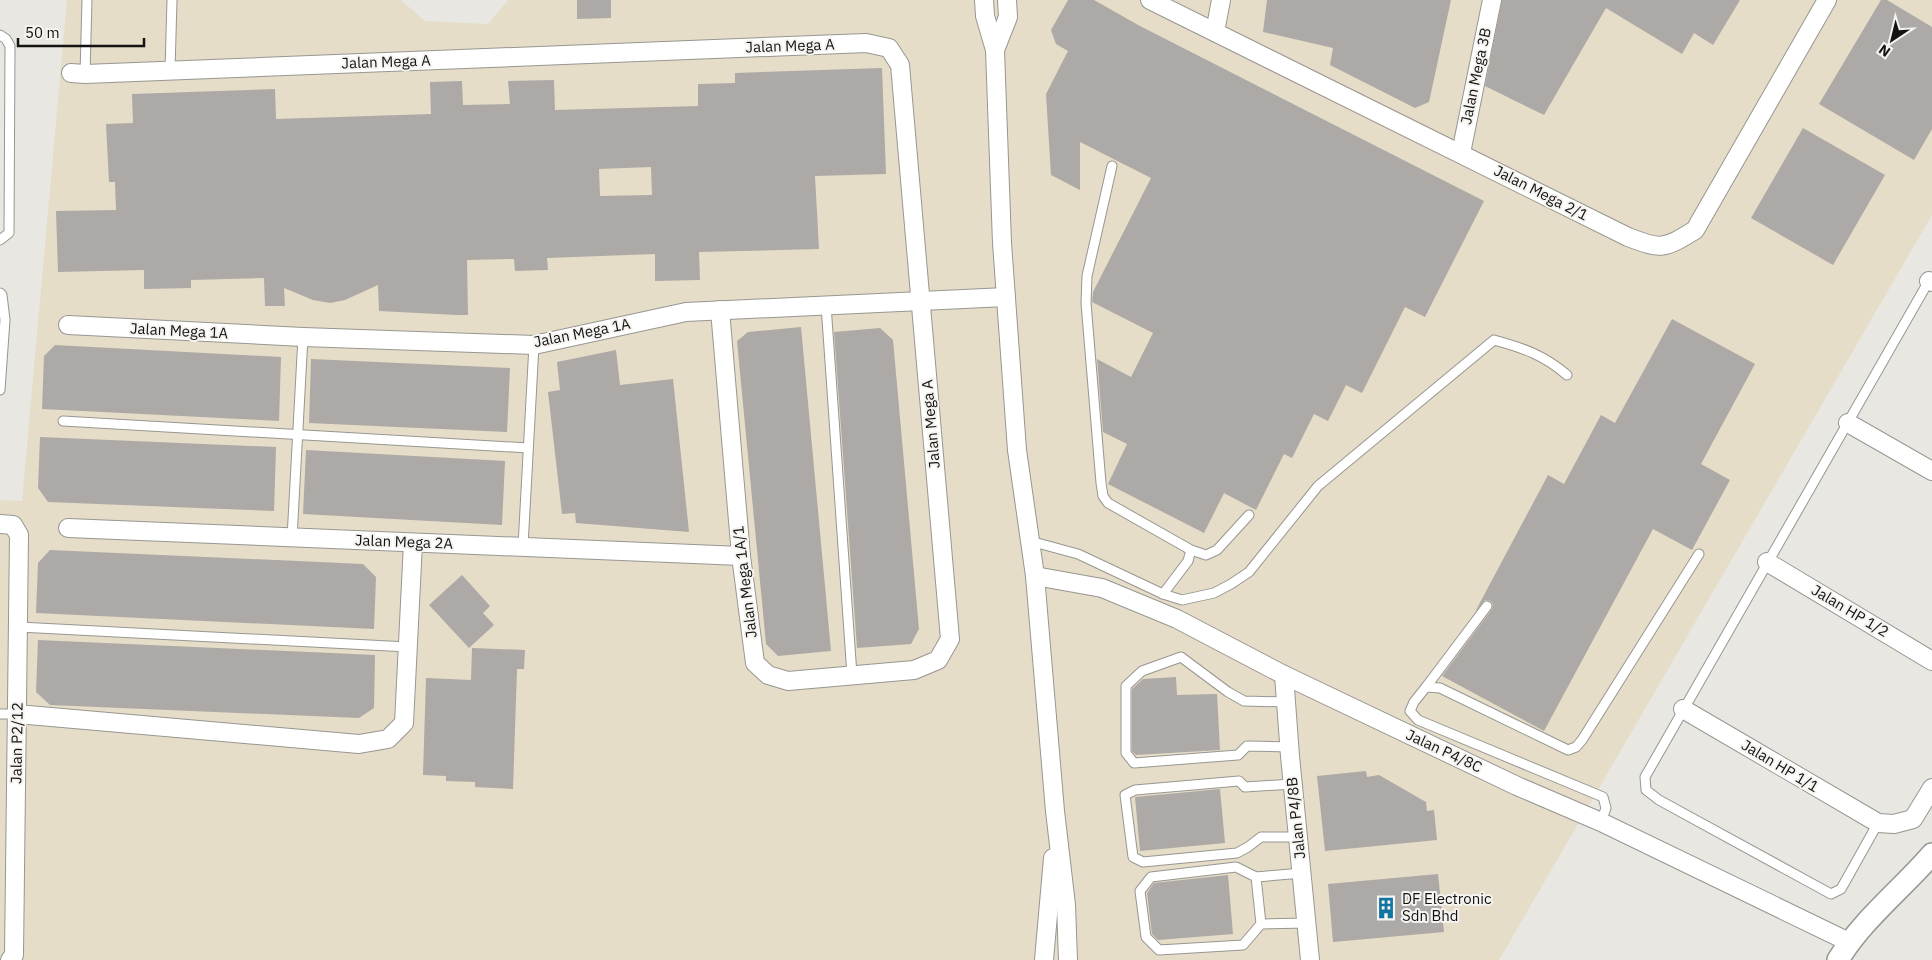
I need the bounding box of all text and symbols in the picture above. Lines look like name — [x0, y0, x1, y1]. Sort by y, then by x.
scale bar — [18, 15, 144, 47]
north arrow — [1867, 15, 1917, 65]
text: 50 m — [25, 23, 60, 42]
street label: Jalan Mega 3B — [1456, 26, 1495, 126]
street label: Jalan Mega A — [745, 34, 835, 57]
text: N — [1875, 40, 1894, 61]
street label: Jalan Mega A — [341, 50, 431, 73]
street label: Jalan Mega 2/1 — [1491, 161, 1592, 224]
street label: Jalan Mega 1A — [532, 314, 632, 351]
street label: Jalan Mega 1A — [129, 318, 229, 343]
street label: Jalan Mega A — [917, 378, 944, 469]
street label: Jalan Mega 1A/1 — [728, 525, 761, 639]
street label: Jalan Mega 2A — [355, 530, 454, 553]
street label: Jalan HP 1/2 — [1808, 580, 1892, 641]
street label: Jalan P2/12 — [6, 702, 27, 784]
street label: Jalan P4/8C — [1403, 725, 1485, 776]
street label: Jalan HP 1/1 — [1738, 735, 1822, 796]
street label: Jalan P4/8B — [1282, 776, 1309, 860]
place label: DF Electronic Sdn Bhd — [1402, 889, 1492, 925]
building icon: DF Electronic Sdn Bhd — [1373, 895, 1399, 921]

